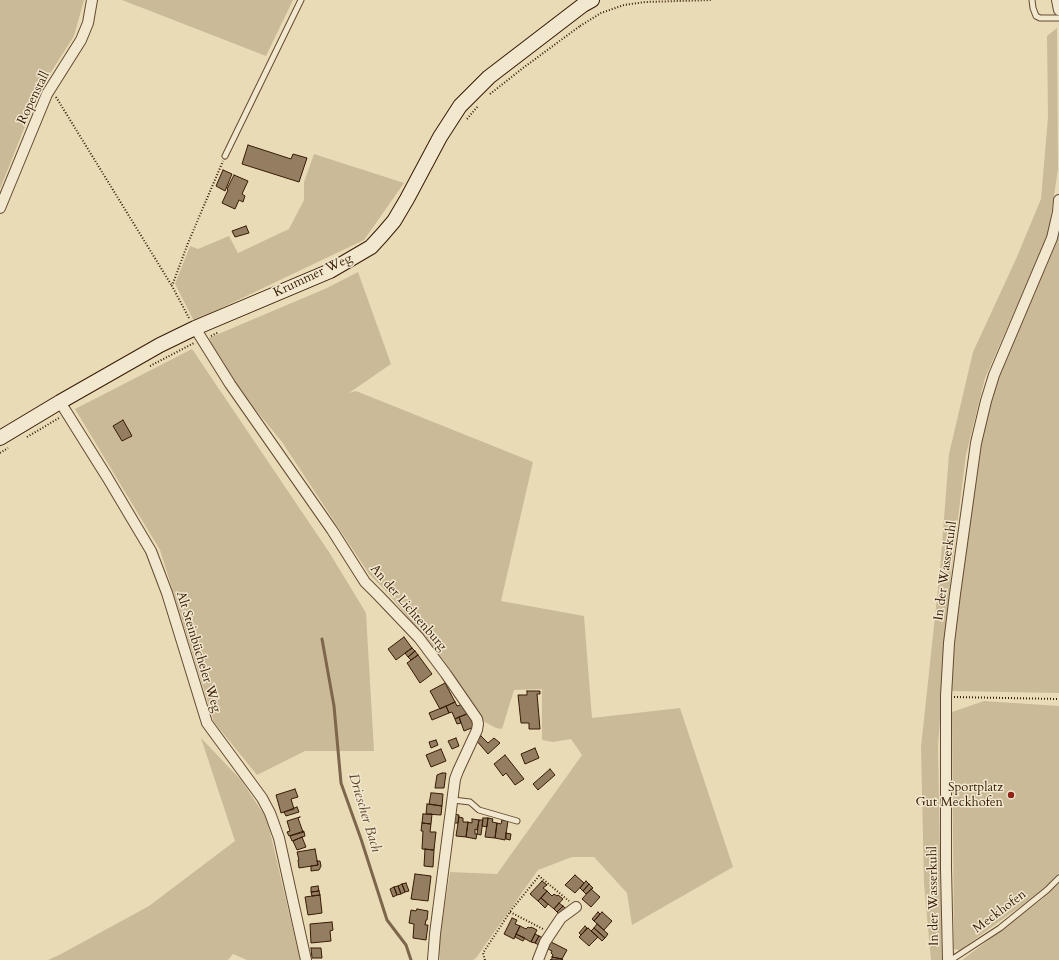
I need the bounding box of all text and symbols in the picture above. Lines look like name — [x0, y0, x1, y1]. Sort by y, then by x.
street label: Ropenstall — [15, 69, 53, 127]
street label: Krummer Weg — [271, 251, 355, 301]
street label: In der Wasserkuhl — [931, 520, 961, 622]
street label: An der Lichtenburg — [366, 562, 450, 654]
street label: Alt Steinbücheler Weg — [172, 590, 224, 714]
water label: Driescher Bach — [344, 772, 384, 854]
place label: Sportplatz Gut Meckhofen — [916, 780, 1003, 811]
marker: Sportplatz Gut Meckhofen — [1006, 790, 1016, 800]
street label: In der Wasserkuhl — [925, 846, 943, 946]
street label: Meckhofen — [970, 887, 1030, 937]

